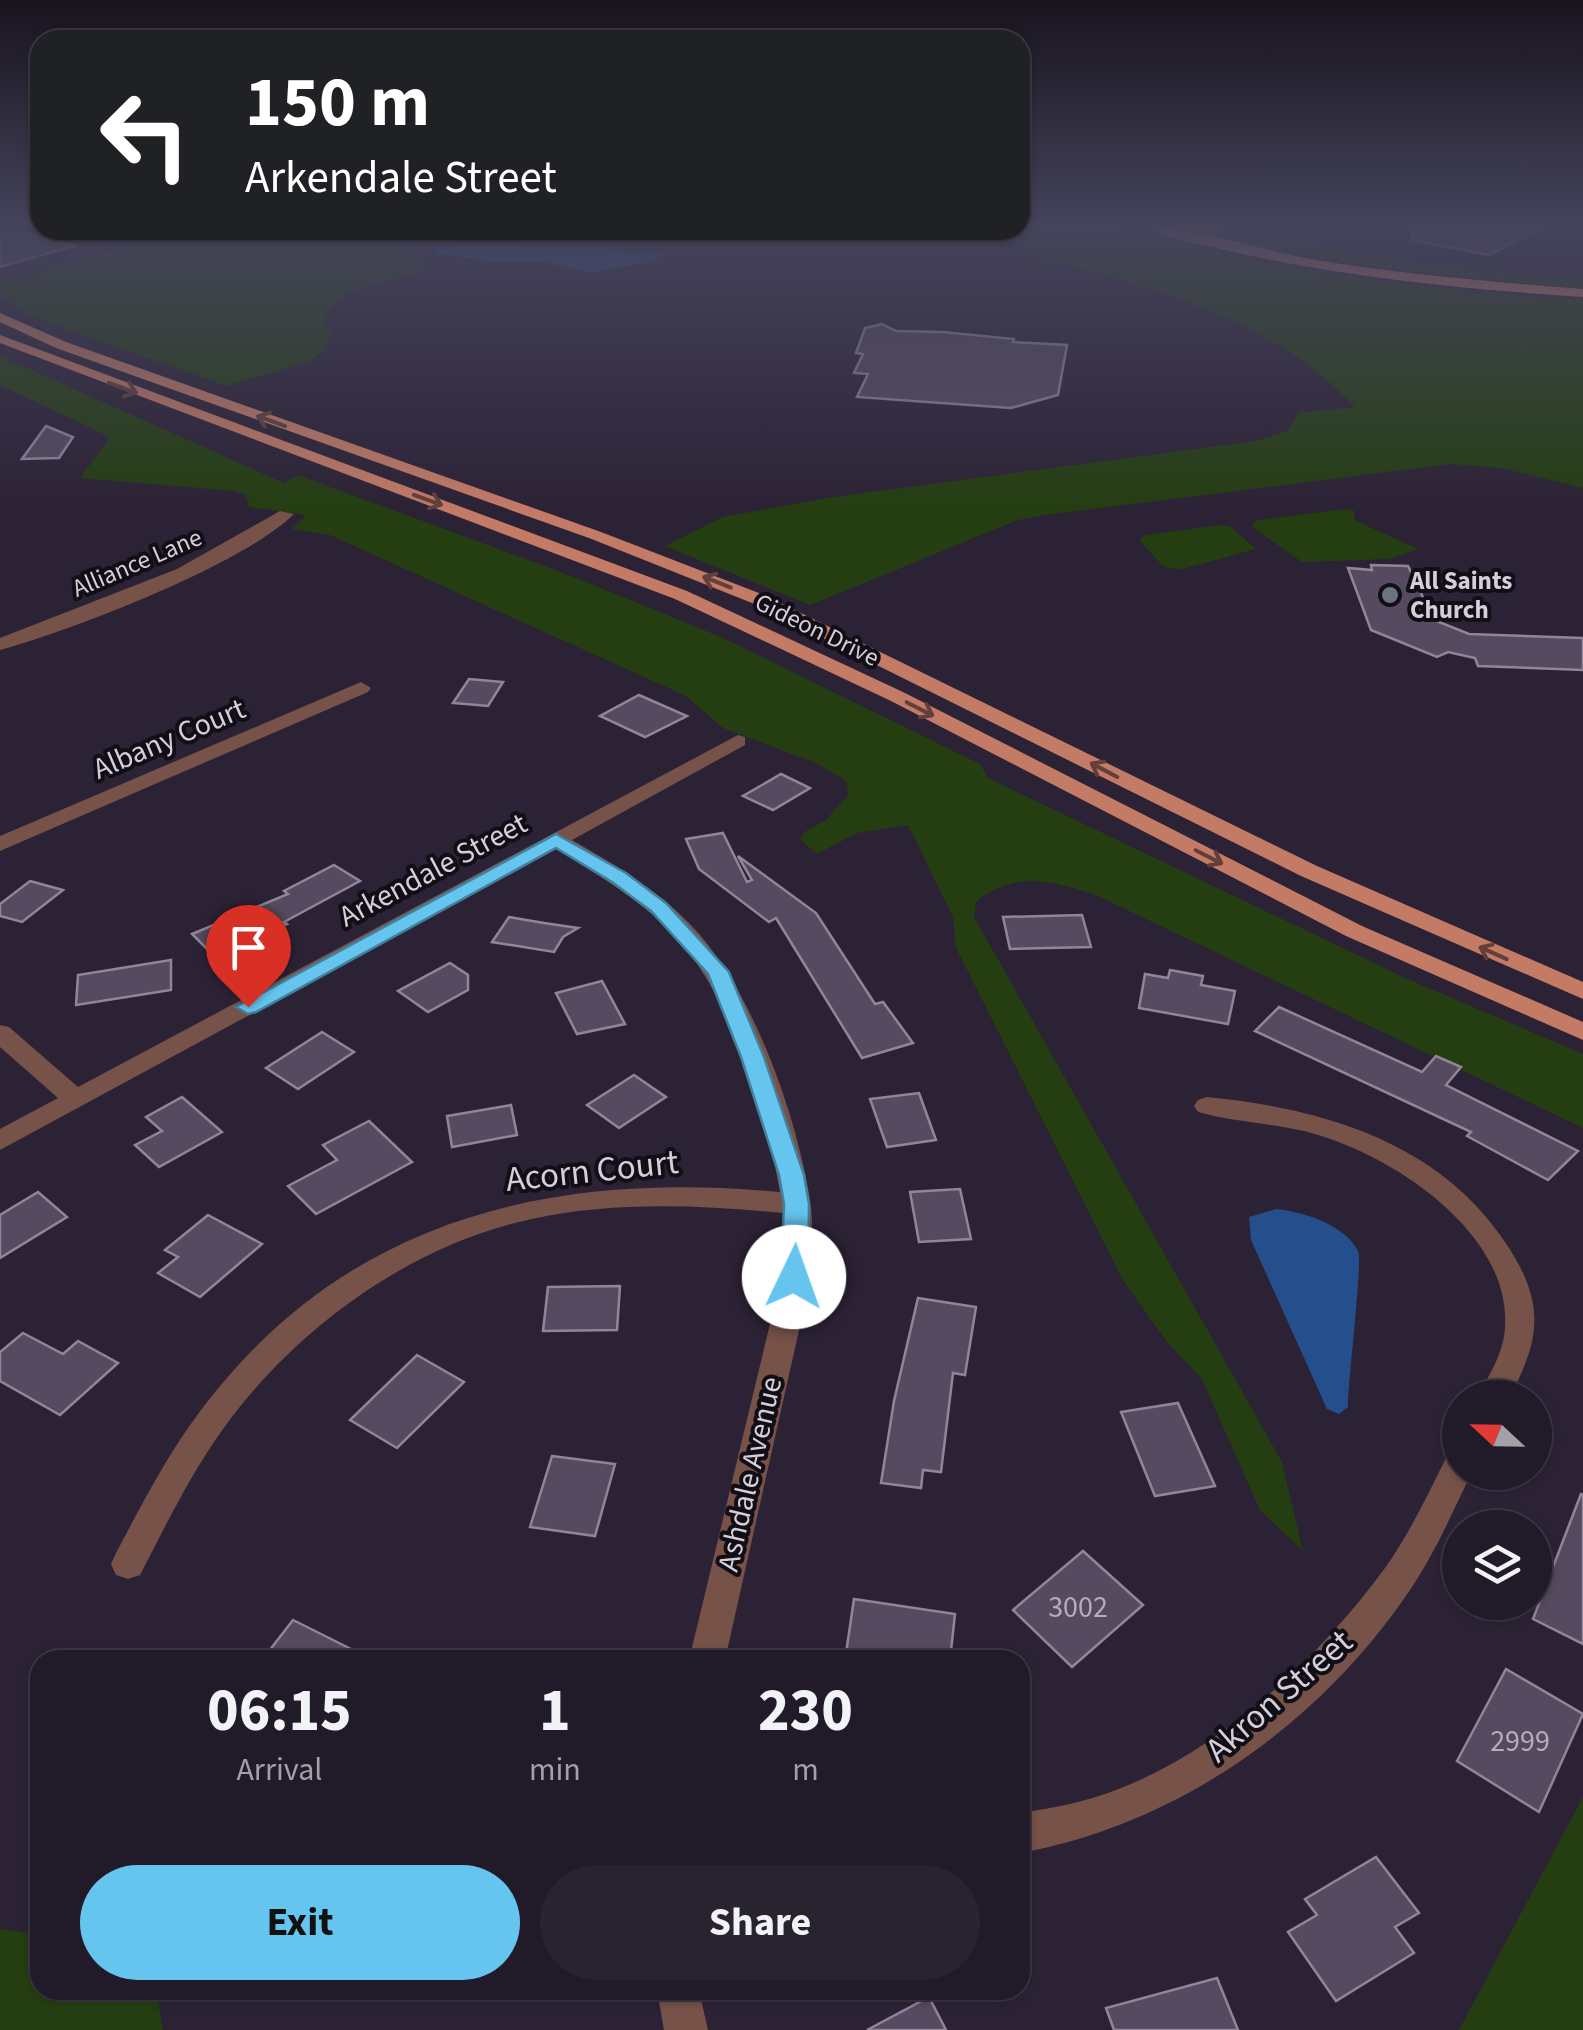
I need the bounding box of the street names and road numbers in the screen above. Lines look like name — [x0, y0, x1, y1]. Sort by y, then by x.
street label: Alliance Lane — [67, 519, 207, 607]
street label: Gideon Drive — [749, 584, 885, 676]
street label: Albany Court — [86, 688, 252, 790]
street label: Arkendale Street — [331, 802, 535, 938]
street label: Acorn Court — [503, 1137, 681, 1205]
street label: Ashdale Avenue — [707, 1372, 793, 1576]
street label: Akron Street — [1194, 1618, 1364, 1774]

